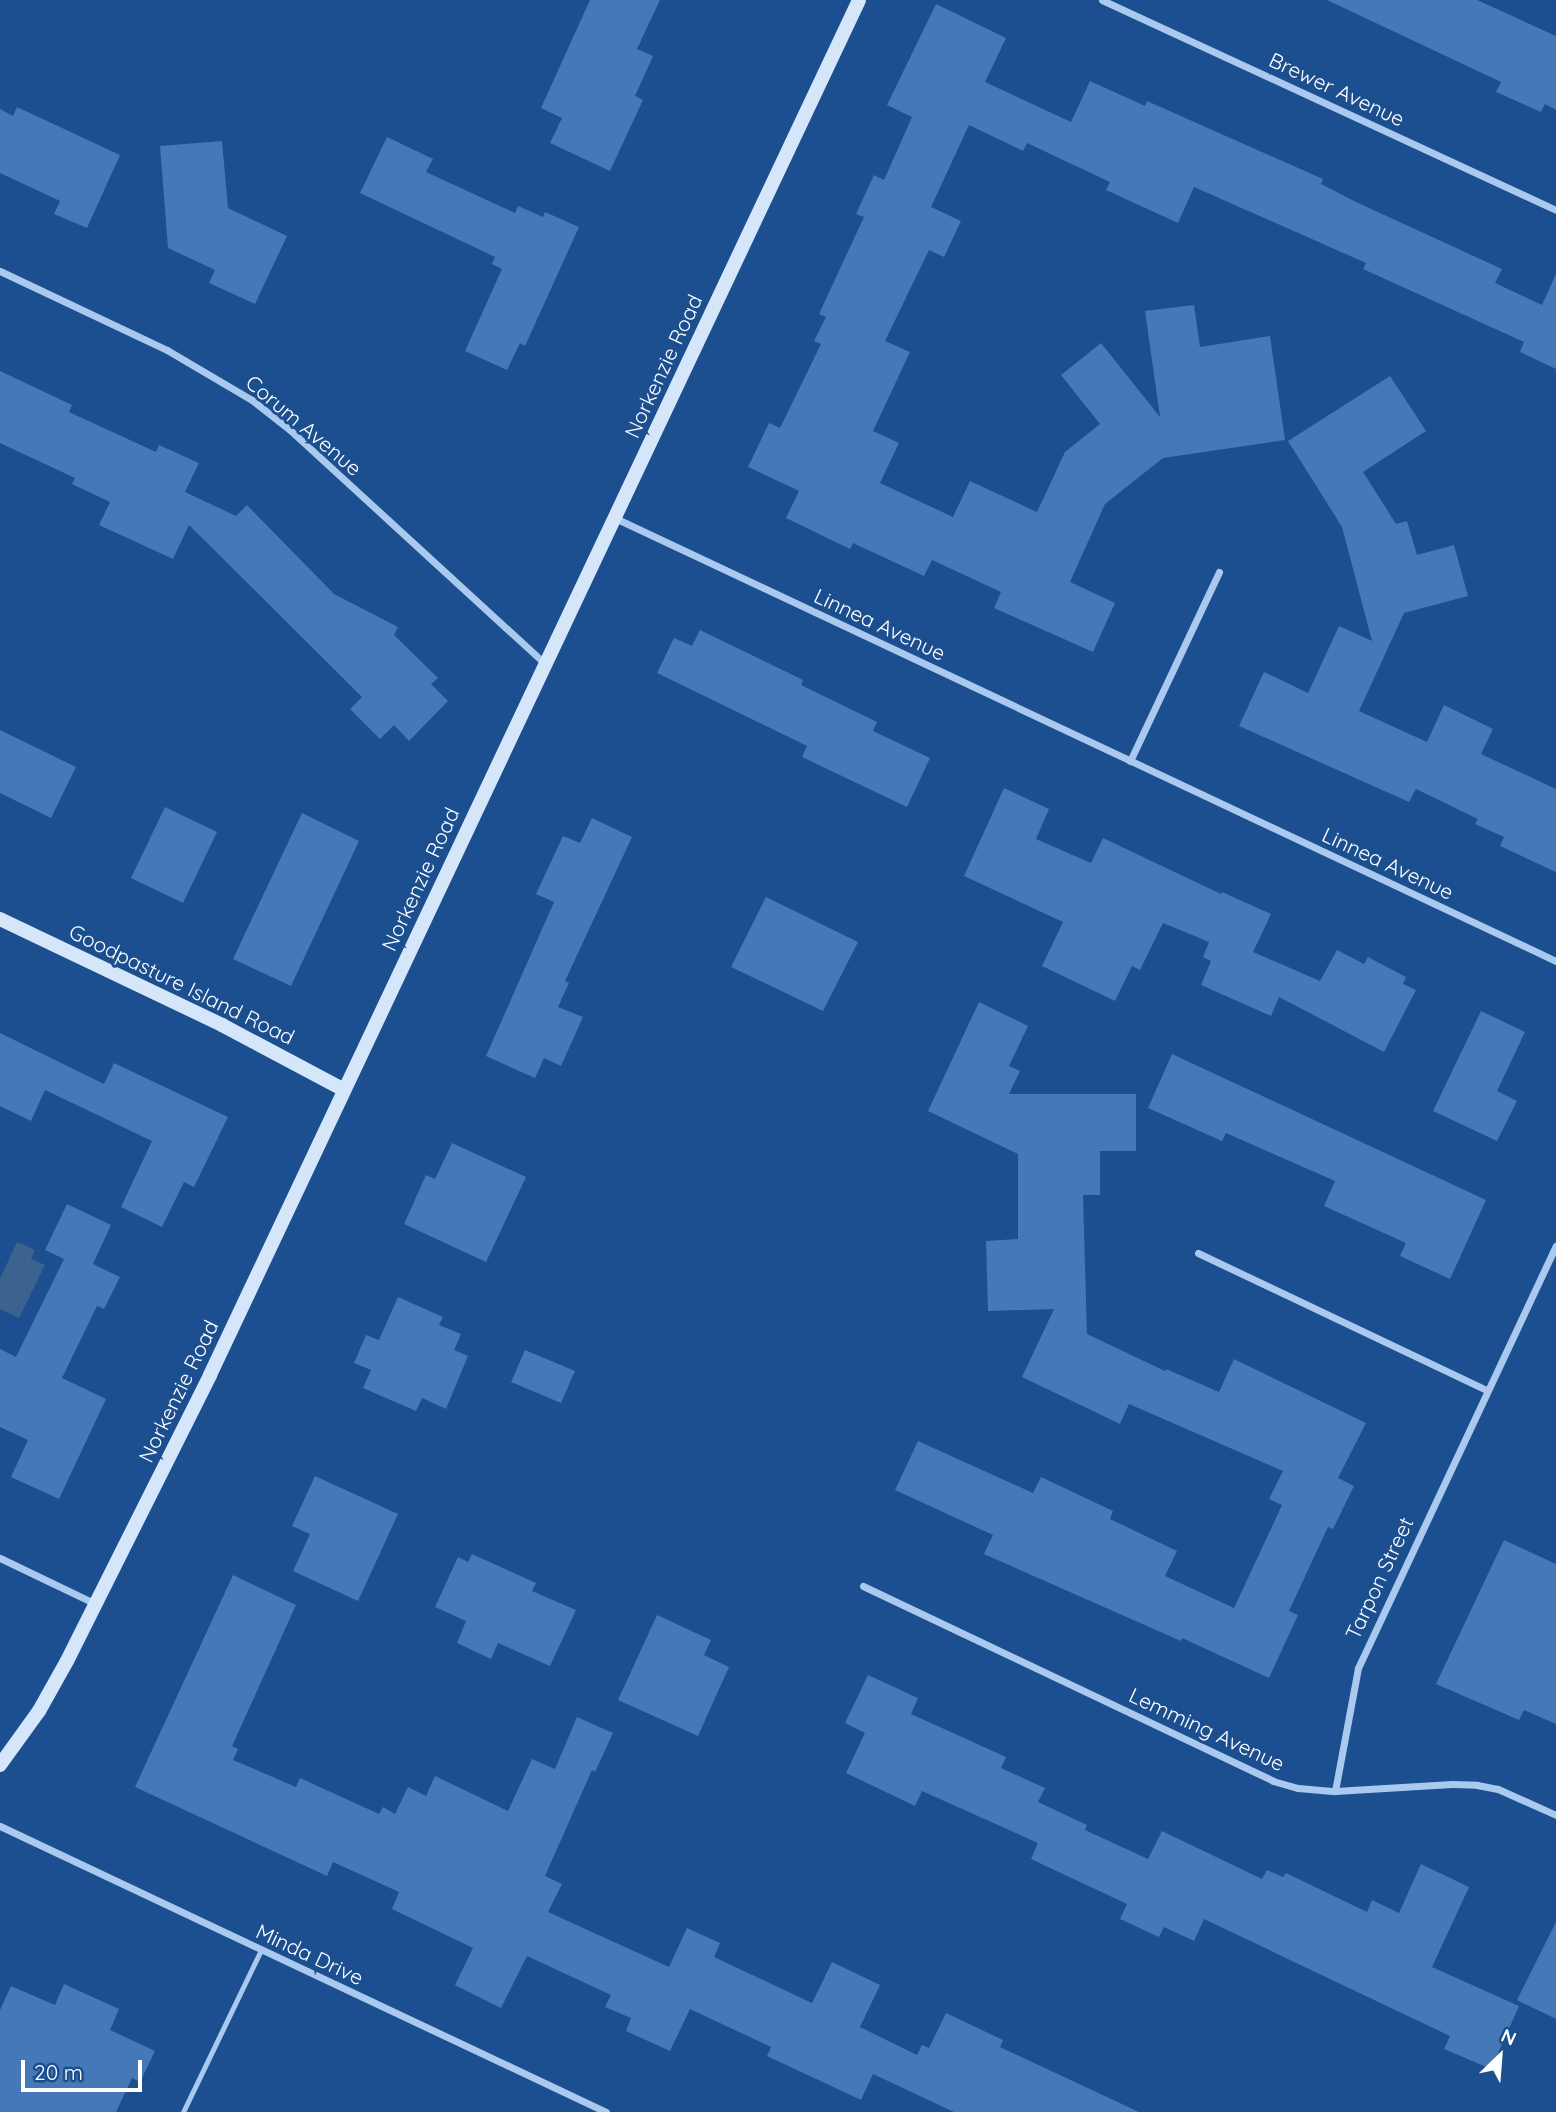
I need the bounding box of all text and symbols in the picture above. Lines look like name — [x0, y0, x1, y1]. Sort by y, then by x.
street label: Brewer Avenue — [1265, 47, 1409, 131]
street label: Norkenzie Road — [619, 290, 707, 442]
street label: Corum Avenue — [241, 369, 367, 481]
street label: Linnea Avenue — [810, 583, 950, 665]
street label: Norkenzie Road — [376, 803, 464, 955]
street label: Linnea Avenue — [1318, 822, 1458, 904]
street label: Goodpasture Island Road — [65, 918, 299, 1050]
street label: Norkenzie Road — [133, 1316, 223, 1466]
street label: Tarpon Street — [1340, 1513, 1418, 1643]
street label: Lemming Avenue — [1125, 1682, 1289, 1776]
street label: Minda Drive — [252, 1918, 368, 1990]
north arrow — [1465, 2021, 1535, 2091]
text: N — [1497, 2023, 1520, 2051]
scale bar — [24, 2046, 145, 2090]
text: 20 m — [34, 2059, 83, 2085]

